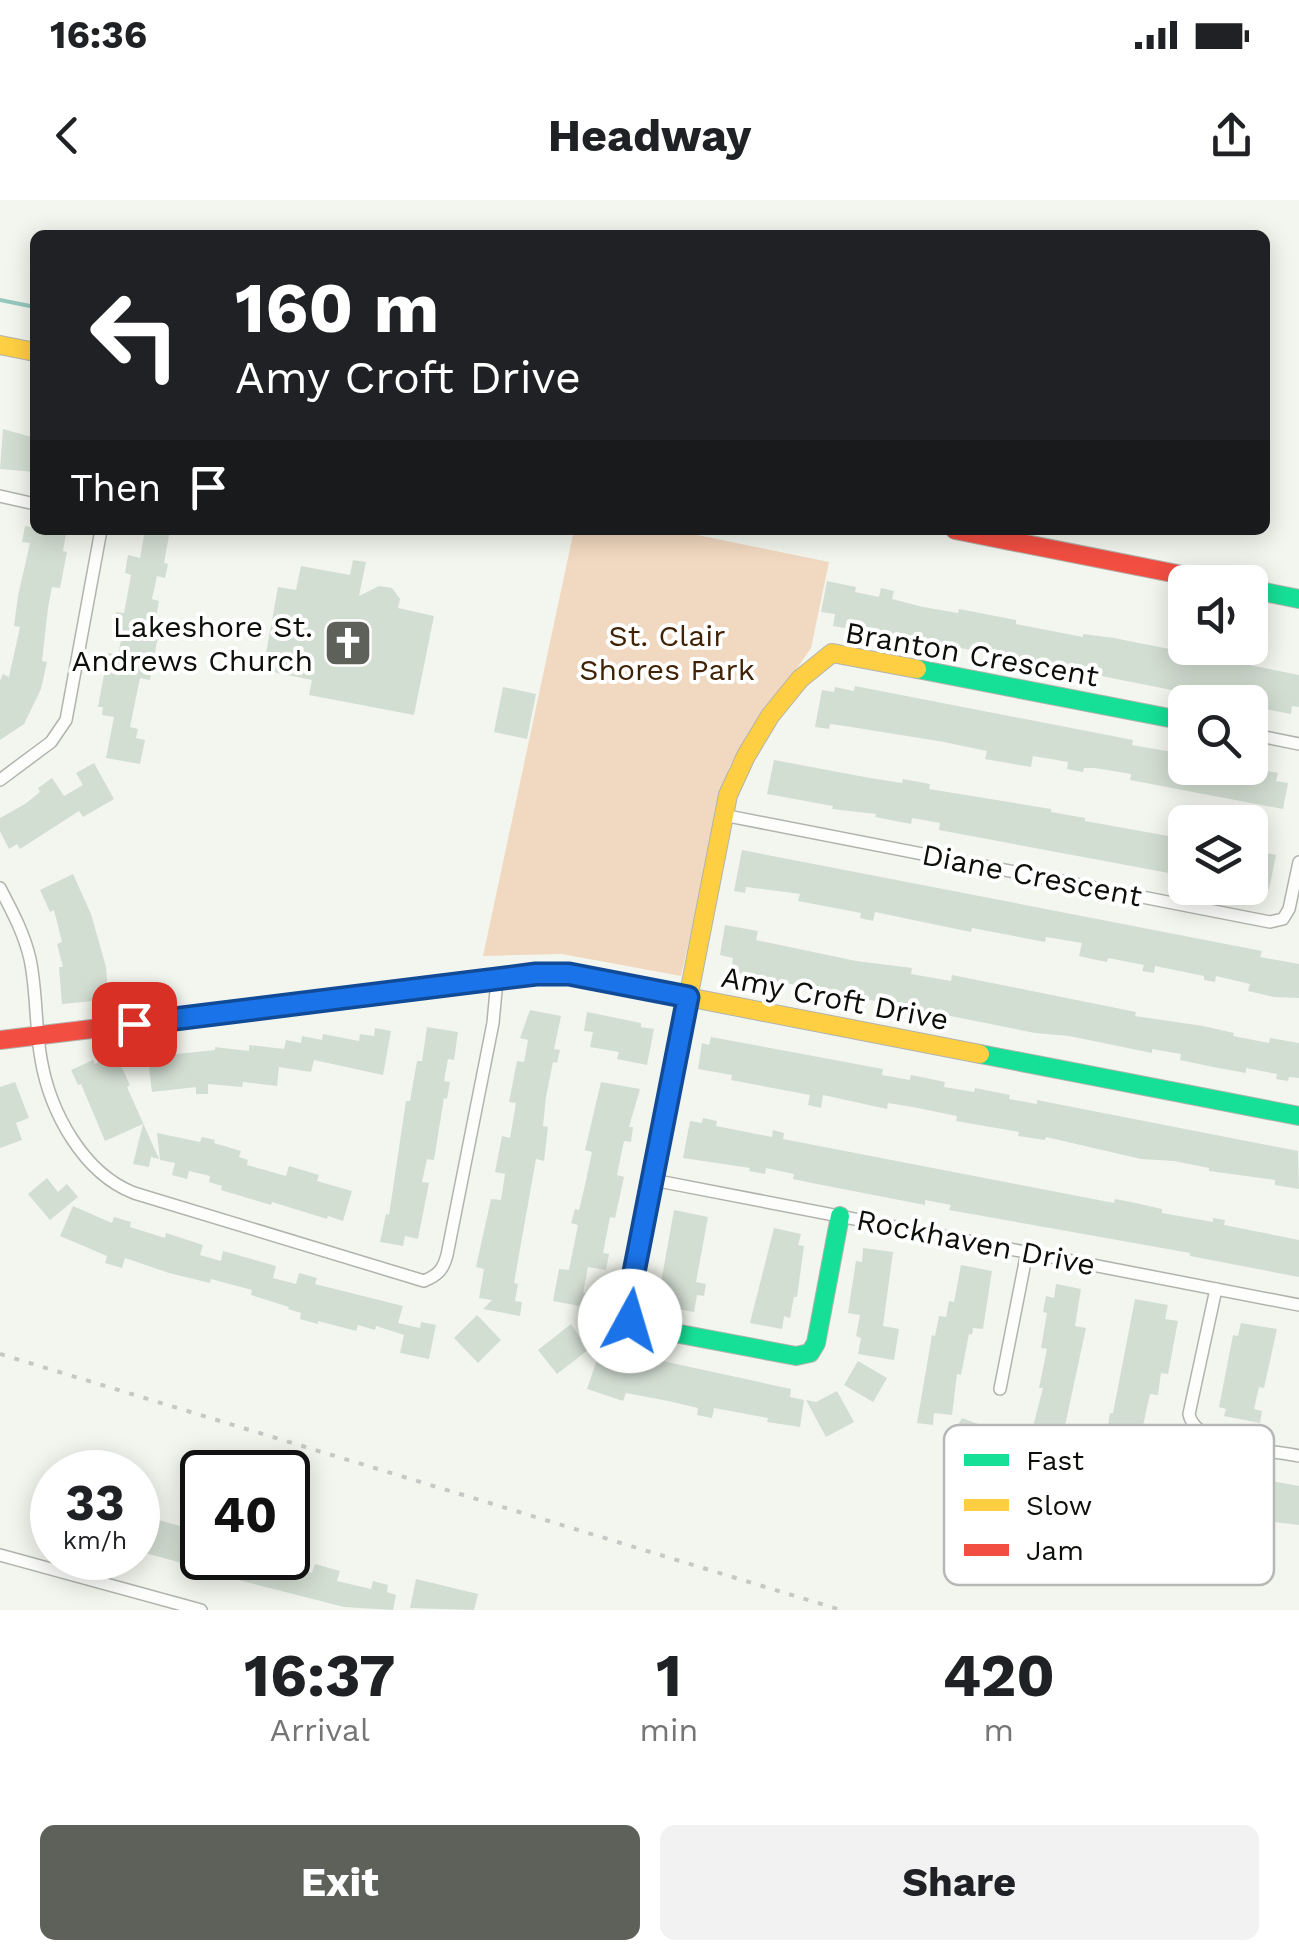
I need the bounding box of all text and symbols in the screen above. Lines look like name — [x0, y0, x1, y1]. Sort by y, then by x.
text: 16:36 — [50, 13, 147, 57]
icon: back — [40, 108, 95, 163]
icon: share — [1204, 108, 1259, 163]
text: Headway — [548, 109, 751, 162]
text: 160 m — [235, 267, 439, 349]
icon: left — [70, 270, 200, 400]
text: Amy Croft Drive — [235, 351, 581, 404]
icon: arrive — [181, 460, 236, 515]
text: Then — [70, 466, 161, 510]
map controls — [1168, 565, 1268, 905]
button: sound — [1168, 565, 1268, 665]
place label: Lakeshore St. Andrews Church — [72, 609, 313, 678]
street label: Branton Crescent — [843, 614, 1102, 694]
church icon: Lakeshore St. Andrews Church — [322, 617, 374, 669]
park label: St. Clair Shores Park — [579, 618, 755, 687]
button: search — [1168, 685, 1268, 785]
button: layers — [1168, 805, 1268, 905]
street label: Diane Crescent — [919, 837, 1145, 914]
street label: Amy Croft Drive — [718, 959, 952, 1037]
pin — [92, 982, 177, 1067]
icon: arrive — [107, 997, 162, 1052]
street label: Rockhaven Drive — [854, 1202, 1098, 1282]
position arrow — [578, 1269, 682, 1373]
legend — [944, 1425, 1274, 1585]
text: Fast — [1026, 1444, 1084, 1477]
speed limit sign: 40 — [180, 1450, 310, 1580]
text: 33 — [65, 1473, 125, 1532]
text: Slow — [1026, 1489, 1092, 1522]
text: km/h — [63, 1526, 127, 1555]
text: Jam — [1026, 1534, 1084, 1567]
text: 16:37 — [244, 1640, 395, 1711]
text: 1 — [656, 1640, 682, 1711]
text: 420 — [942, 1640, 1055, 1711]
text: Arrival — [270, 1711, 370, 1749]
text: min — [640, 1711, 698, 1749]
text: m — [983, 1711, 1014, 1749]
button: Exit — [40, 1825, 640, 1940]
button: Share — [660, 1825, 1259, 1940]

